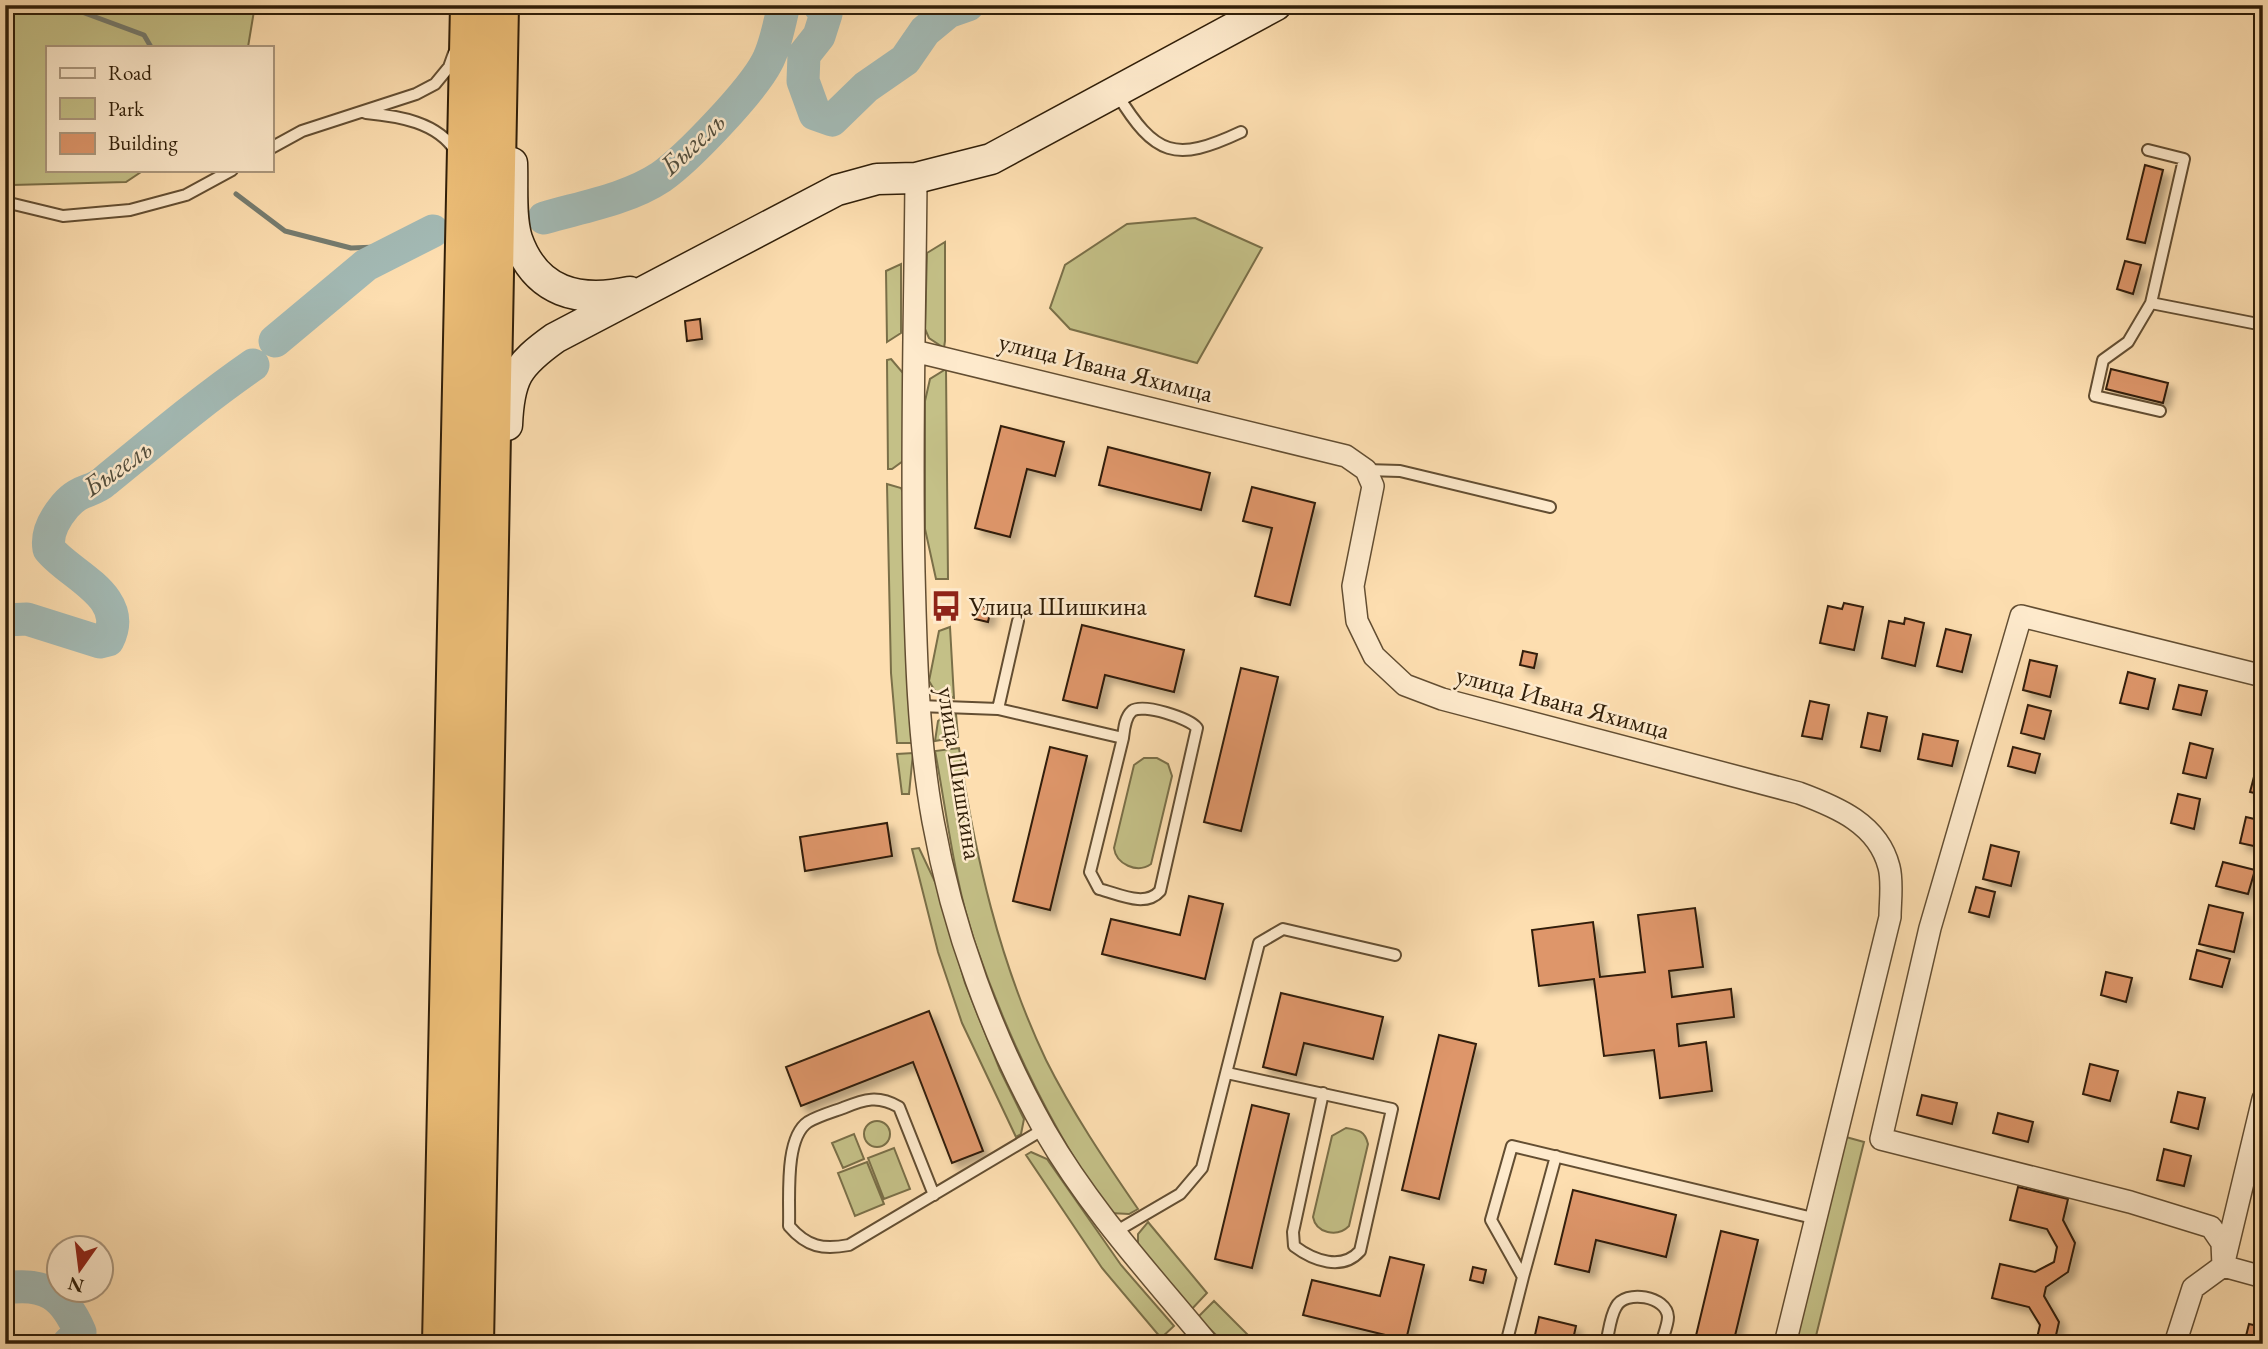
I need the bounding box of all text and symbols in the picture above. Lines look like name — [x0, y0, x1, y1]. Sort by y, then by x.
legend — [46, 46, 273, 172]
text: Road — [108, 59, 152, 86]
text: Park — [108, 95, 145, 122]
water label: Быгель — [651, 103, 733, 183]
text: Building — [108, 129, 178, 156]
street label: улица Ивана Яхимца — [995, 324, 1217, 410]
water label: Быгель — [74, 430, 159, 505]
bus stop icon: Улица Шишкина — [929, 589, 963, 623]
place label: Улица Шишкина — [968, 589, 1147, 623]
street label: улица Ивана Яхимца — [1453, 657, 1674, 747]
street label: улица Шишкина — [930, 684, 991, 862]
north arrow — [46, 1234, 116, 1304]
text: N — [65, 1271, 86, 1299]

